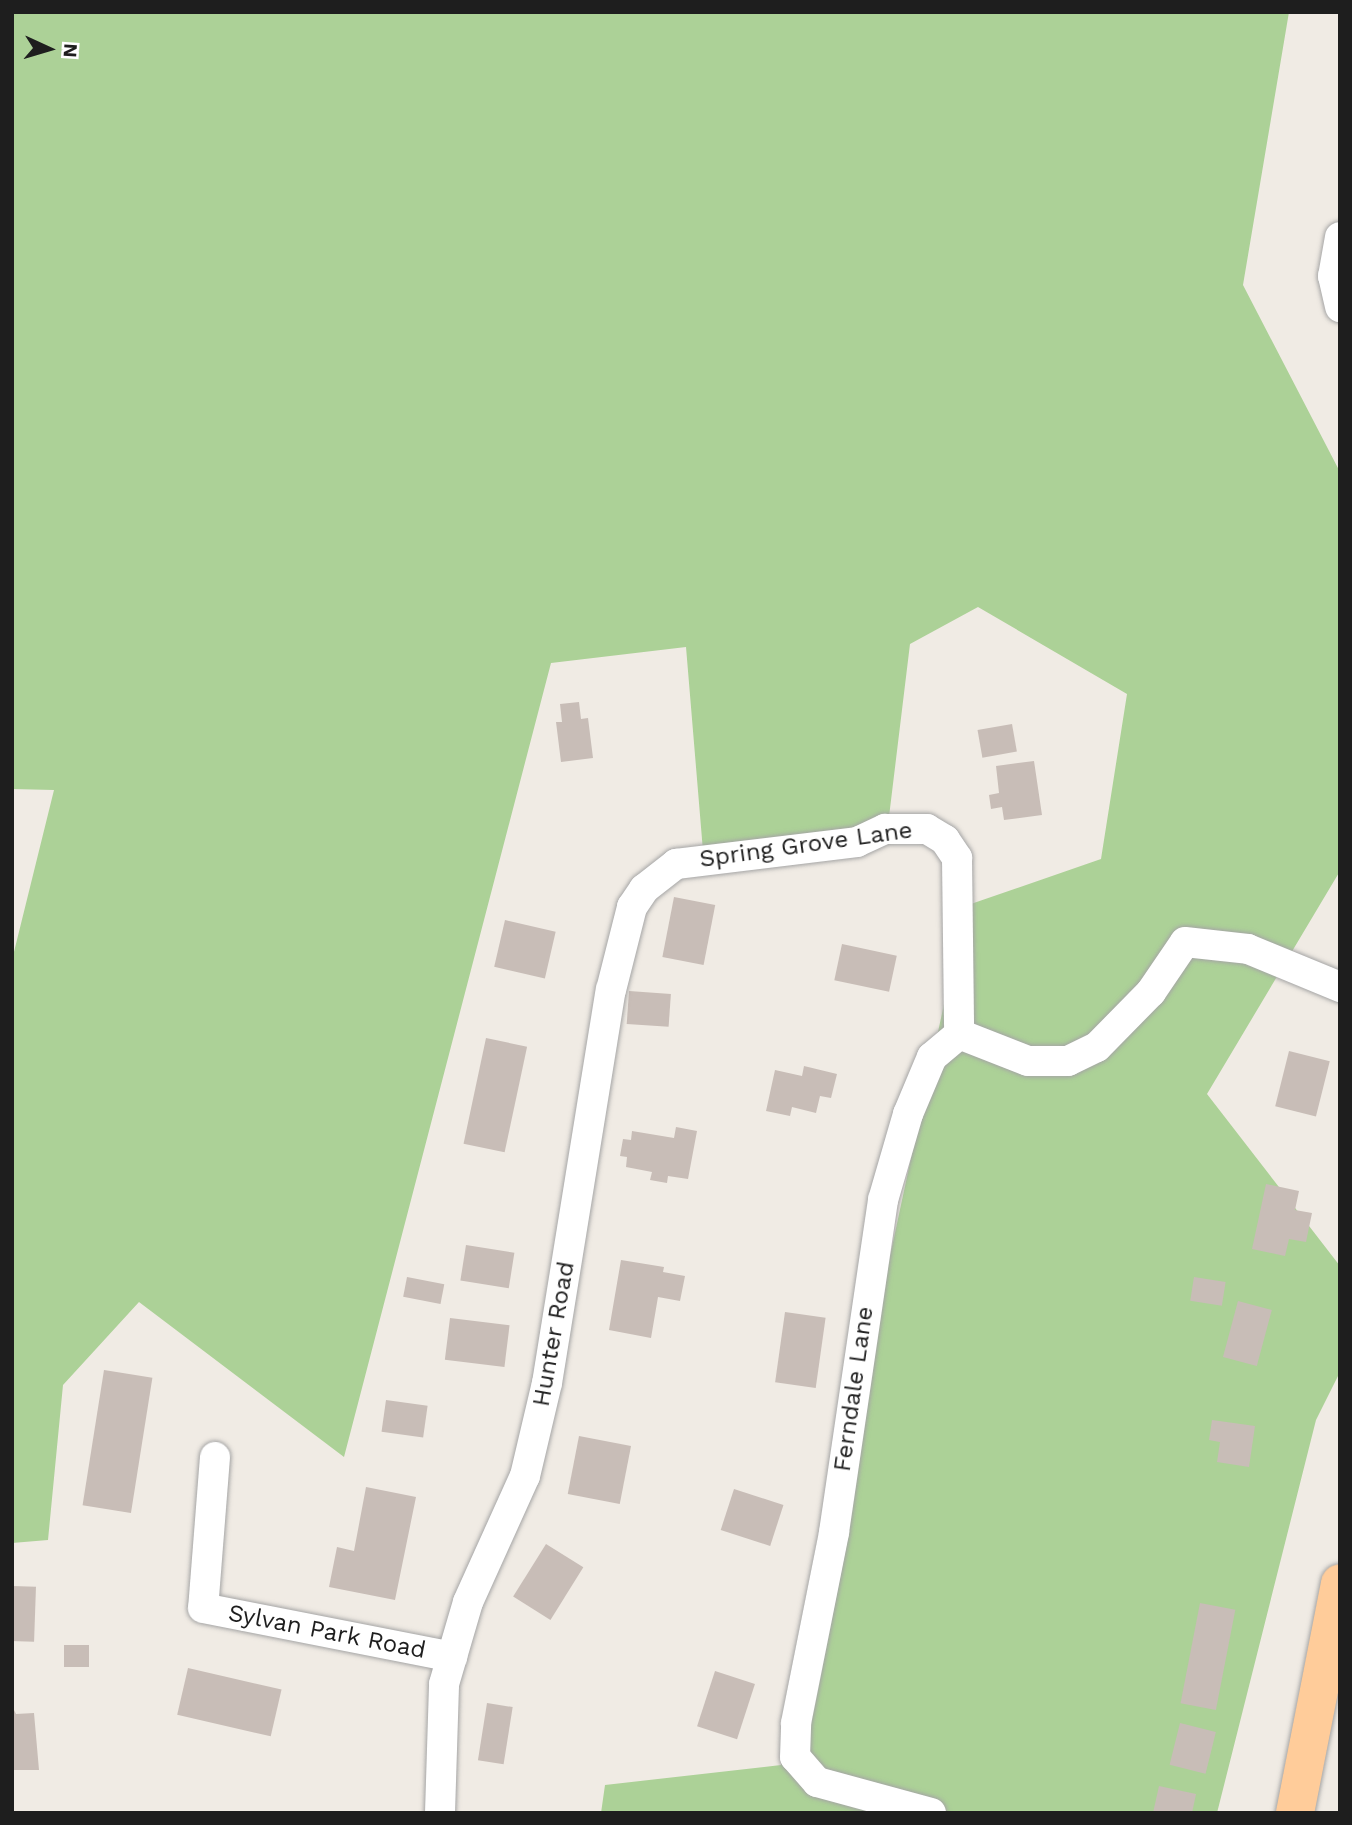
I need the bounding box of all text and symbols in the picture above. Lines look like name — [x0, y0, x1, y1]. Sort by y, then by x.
north arrow — [14, 14, 84, 84]
text: N — [58, 43, 82, 58]
street label: Spring Grove Lane — [698, 816, 914, 874]
street label: Hunter Road — [527, 1259, 581, 1409]
street label: Ferndale Lane — [828, 1305, 880, 1473]
street label: Sylvan Park Road — [226, 1599, 428, 1665]

